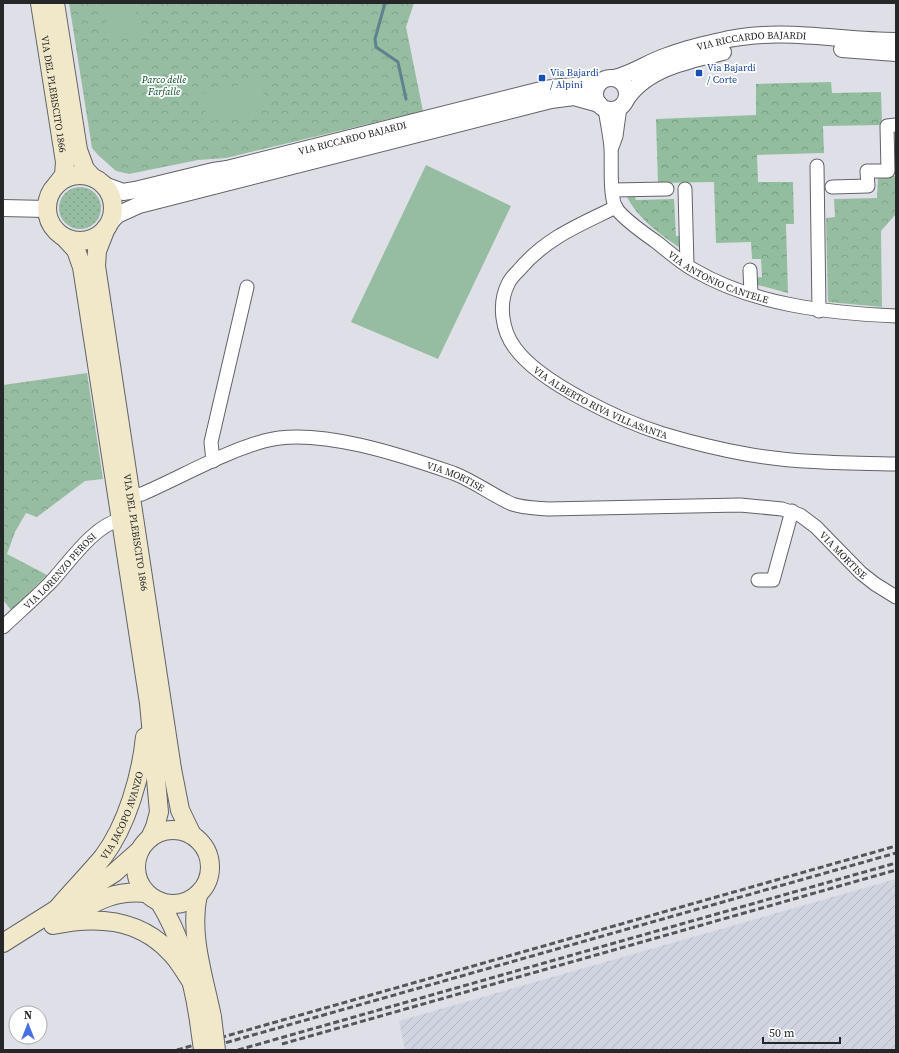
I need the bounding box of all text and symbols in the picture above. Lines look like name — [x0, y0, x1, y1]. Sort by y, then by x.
street label: VIA RICCARDO BAJARDI — [695, 28, 807, 53]
street label: VIA DEL PLEBISCITO 1866 — [39, 34, 70, 153]
place label: Via Bajardi / Corte — [707, 61, 756, 86]
place label: Via Bajardi / Alpini — [550, 66, 599, 91]
marker: Via Bajardi / Corte — [694, 68, 704, 78]
park label: Parco delle Farfalle — [141, 73, 186, 98]
marker: Via Bajardi / Alpini — [537, 73, 547, 83]
street label: VIA RICCARDO BAJARDI — [297, 118, 408, 157]
street label: VIA ANTONIO CANTELE — [665, 247, 770, 306]
street label: VIA ALBERTO RIVA VILLASANTA — [531, 363, 670, 442]
street label: VIA MORTISE — [425, 458, 487, 494]
street label: VIA DEL PLEBISCITO 1866 — [121, 473, 152, 592]
street label: VIA MORTISE — [817, 528, 870, 582]
street label: VIA LORENZO PEROSI — [20, 529, 99, 612]
street label: VIA JACOPO AVANZO — [97, 770, 146, 862]
north arrow — [8, 1005, 48, 1045]
text: N — [24, 1008, 32, 1023]
scale bar — [763, 1019, 840, 1045]
text: 50 m — [769, 1025, 795, 1041]

